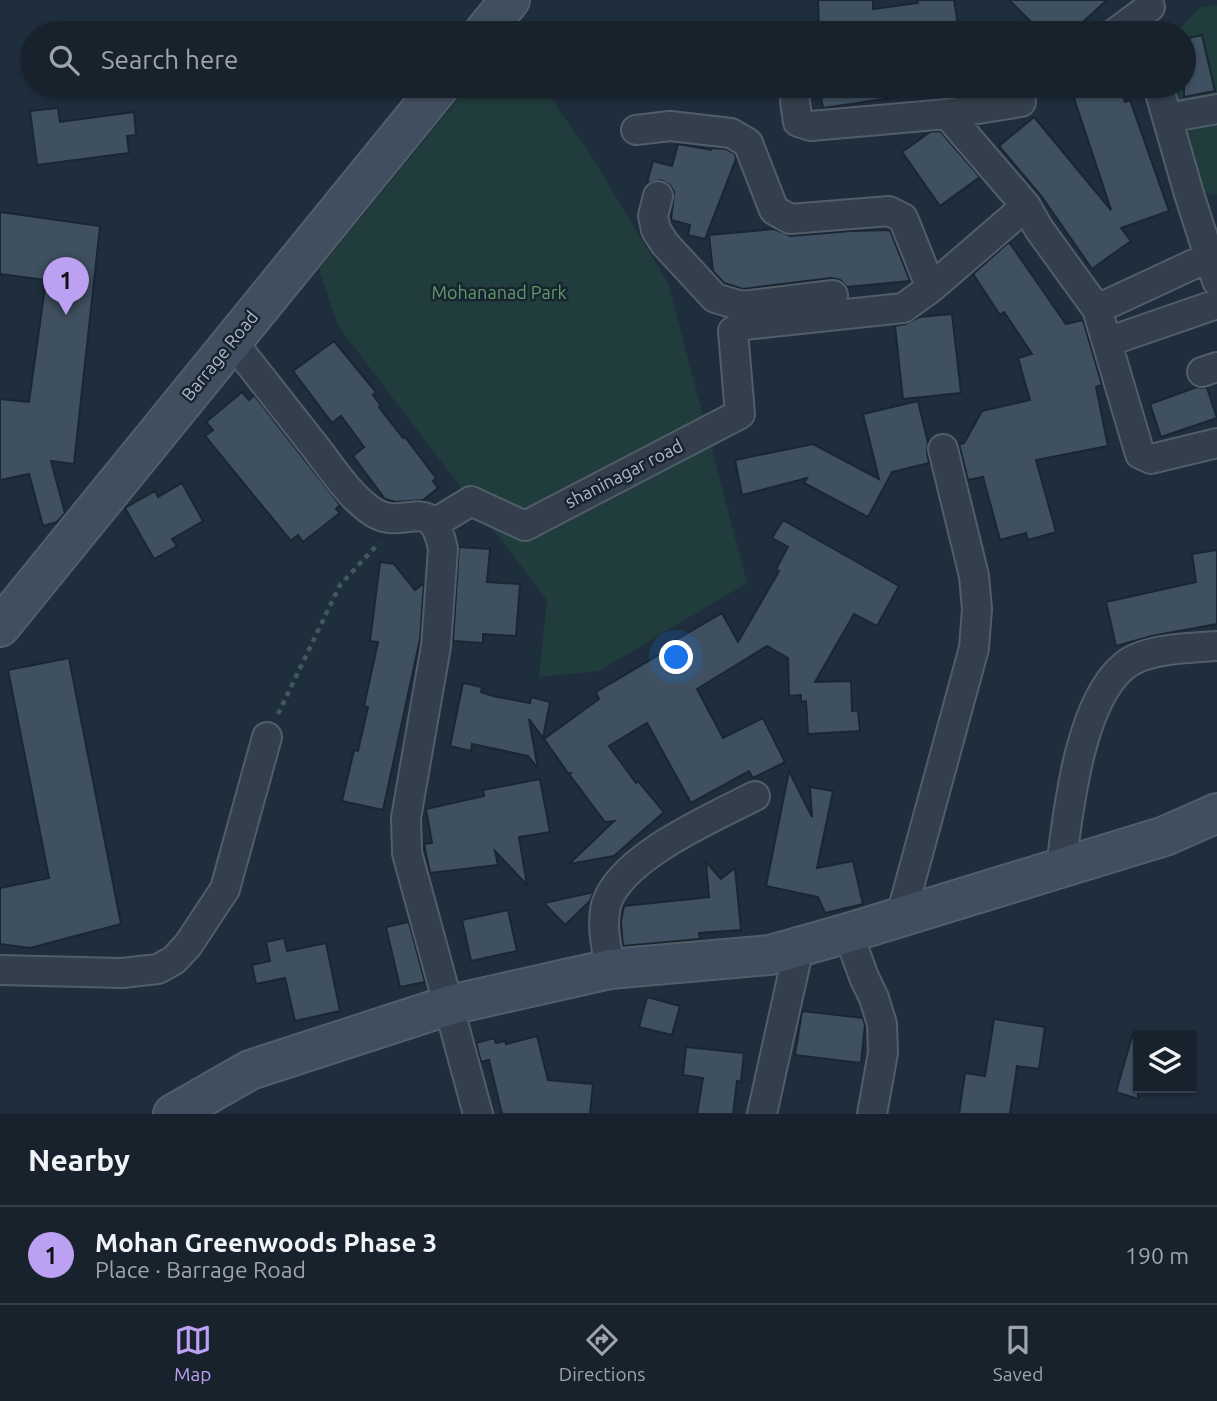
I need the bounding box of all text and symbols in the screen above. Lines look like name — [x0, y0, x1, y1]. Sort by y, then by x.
search box — [21, 21, 1196, 98]
icon: search — [45, 41, 83, 79]
text: Search here — [101, 45, 238, 74]
pin: 1 — [43, 257, 89, 315]
park label: Mohananad Park — [431, 282, 567, 302]
street label: Barrage Road — [177, 307, 261, 404]
street label: shaninagar road — [561, 435, 686, 511]
your location — [659, 640, 693, 674]
map controls — [1133, 1030, 1196, 1093]
button: layers — [1133, 1030, 1196, 1093]
text: Nearby — [28, 1143, 130, 1177]
text: Mohan Greenwoods Phase 3 — [95, 1228, 437, 1257]
text: 1 — [45, 1243, 57, 1268]
text: 190 m — [1125, 1243, 1189, 1268]
text: Place · Barrage Road — [95, 1257, 306, 1282]
tab: Map — [174, 1321, 212, 1385]
tab: Directions — [559, 1321, 646, 1385]
tab: Saved — [993, 1321, 1043, 1385]

